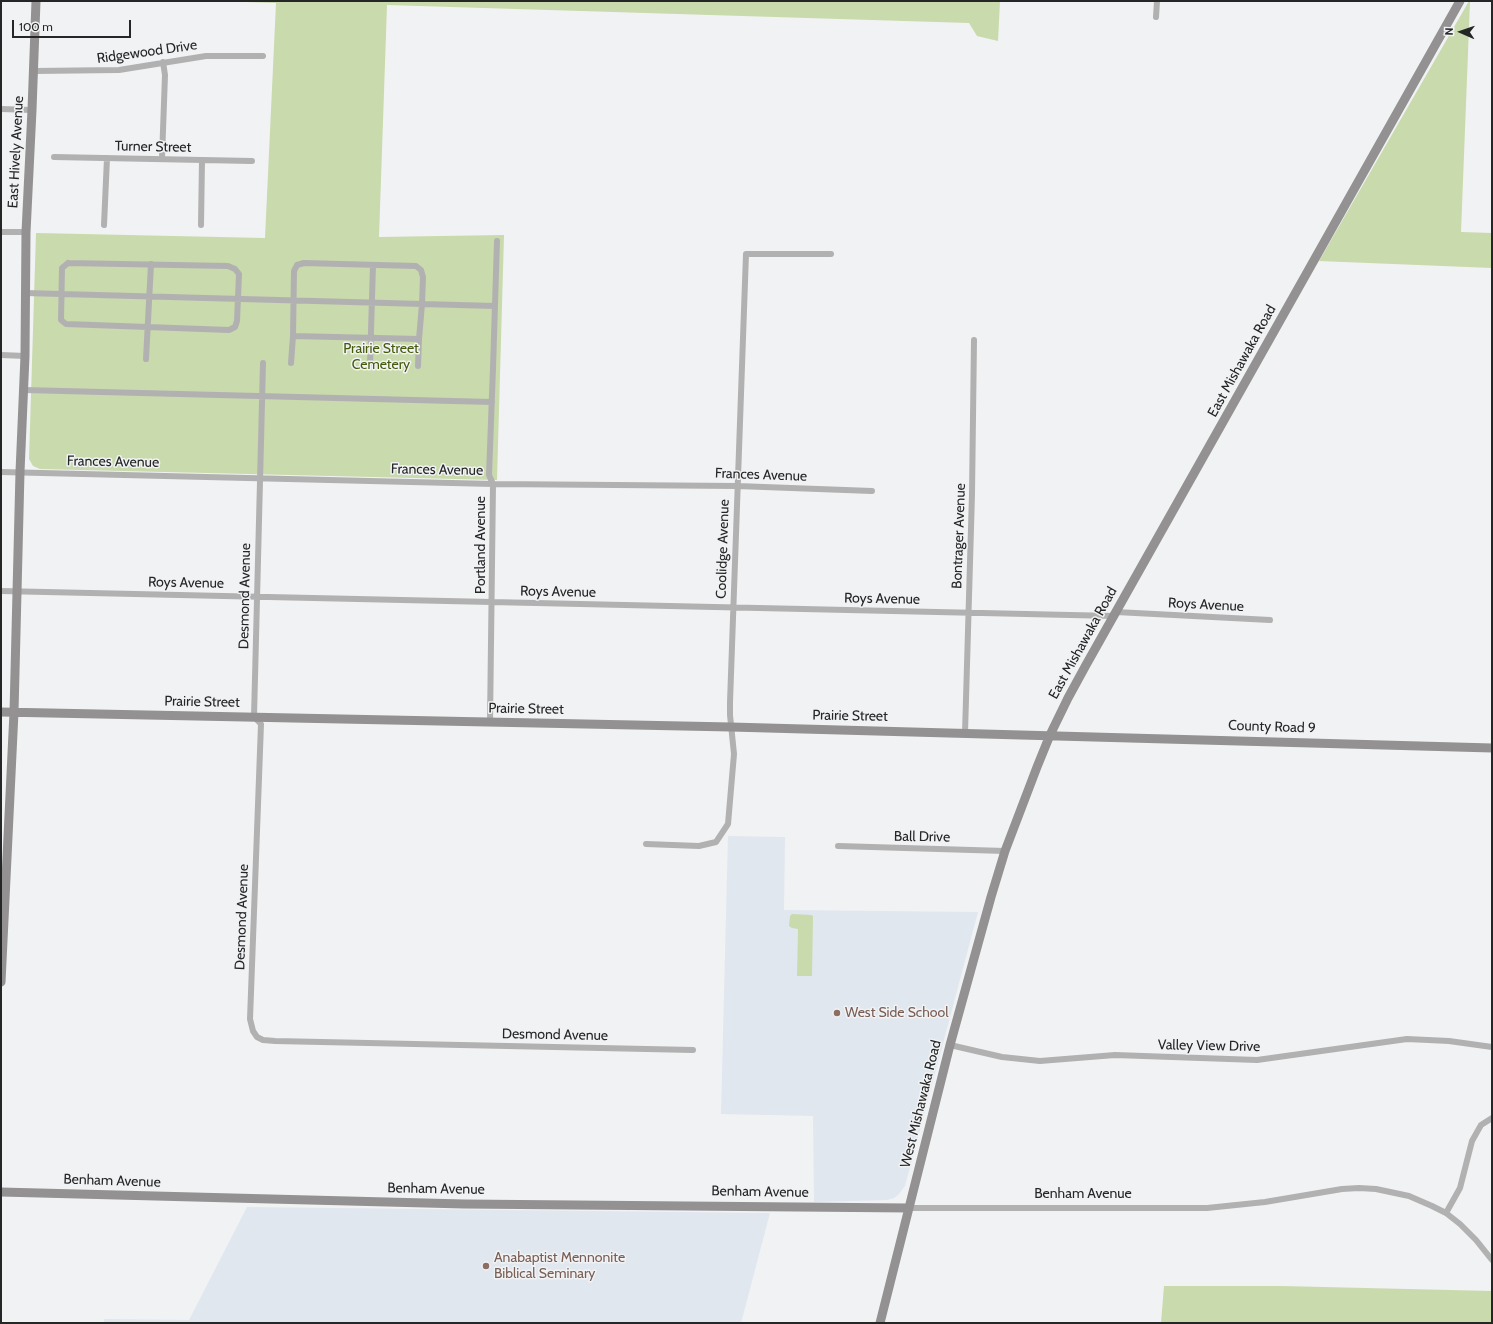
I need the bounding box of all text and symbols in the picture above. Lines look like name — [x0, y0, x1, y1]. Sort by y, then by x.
scale bar — [14, 12, 133, 38]
north arrow — [1441, 12, 1481, 52]
text: 100 m — [19, 19, 53, 34]
text: N — [1442, 27, 1456, 36]
street label: Ridgewood Drive — [96, 37, 198, 67]
street label: East Hively Avenue — [5, 95, 27, 209]
street label: Turner Street — [115, 138, 191, 156]
street label: East Mishawaka Road — [1204, 302, 1280, 420]
park label: Prairie Street Cemetery — [343, 341, 419, 374]
street label: Frances Avenue — [67, 453, 159, 471]
street label: Frances Avenue — [391, 461, 483, 479]
street label: Frances Avenue — [715, 465, 807, 485]
street label: Bontrager Avenue — [949, 483, 969, 589]
street label: Portland Avenue — [473, 496, 489, 594]
street label: Coolidge Avenue — [713, 499, 733, 599]
street label: Desmond Avenue — [236, 543, 254, 649]
street label: Roys Avenue — [148, 574, 224, 592]
street label: Roys Avenue — [520, 583, 596, 601]
street label: East Mishawaka Road — [1045, 584, 1121, 702]
street label: Roys Avenue — [844, 590, 920, 608]
street label: Roys Avenue — [1168, 595, 1244, 615]
street label: Prairie Street — [164, 693, 240, 711]
street label: Prairie Street — [488, 700, 564, 718]
street label: Prairie Street — [812, 707, 888, 725]
street label: County Road 9 — [1228, 717, 1316, 737]
street label: Ball Drive — [894, 828, 950, 846]
street label: Desmond Avenue — [232, 864, 252, 970]
place label: West Side School — [845, 1005, 949, 1021]
marker: West Side School — [832, 1008, 842, 1018]
street label: Desmond Avenue — [502, 1026, 608, 1044]
street label: Valley View Drive — [1158, 1037, 1260, 1055]
street label: West Mishawaka Road — [897, 1038, 945, 1170]
street label: Benham Avenue — [63, 1171, 161, 1191]
street label: Benham Avenue — [387, 1180, 485, 1198]
street label: Benham Avenue — [711, 1183, 809, 1201]
street label: Benham Avenue — [1034, 1186, 1132, 1202]
place label: Anabaptist Mennonite Biblical Seminary — [494, 1250, 625, 1282]
marker: Anabaptist Mennonite Biblical Seminary — [481, 1261, 491, 1271]

